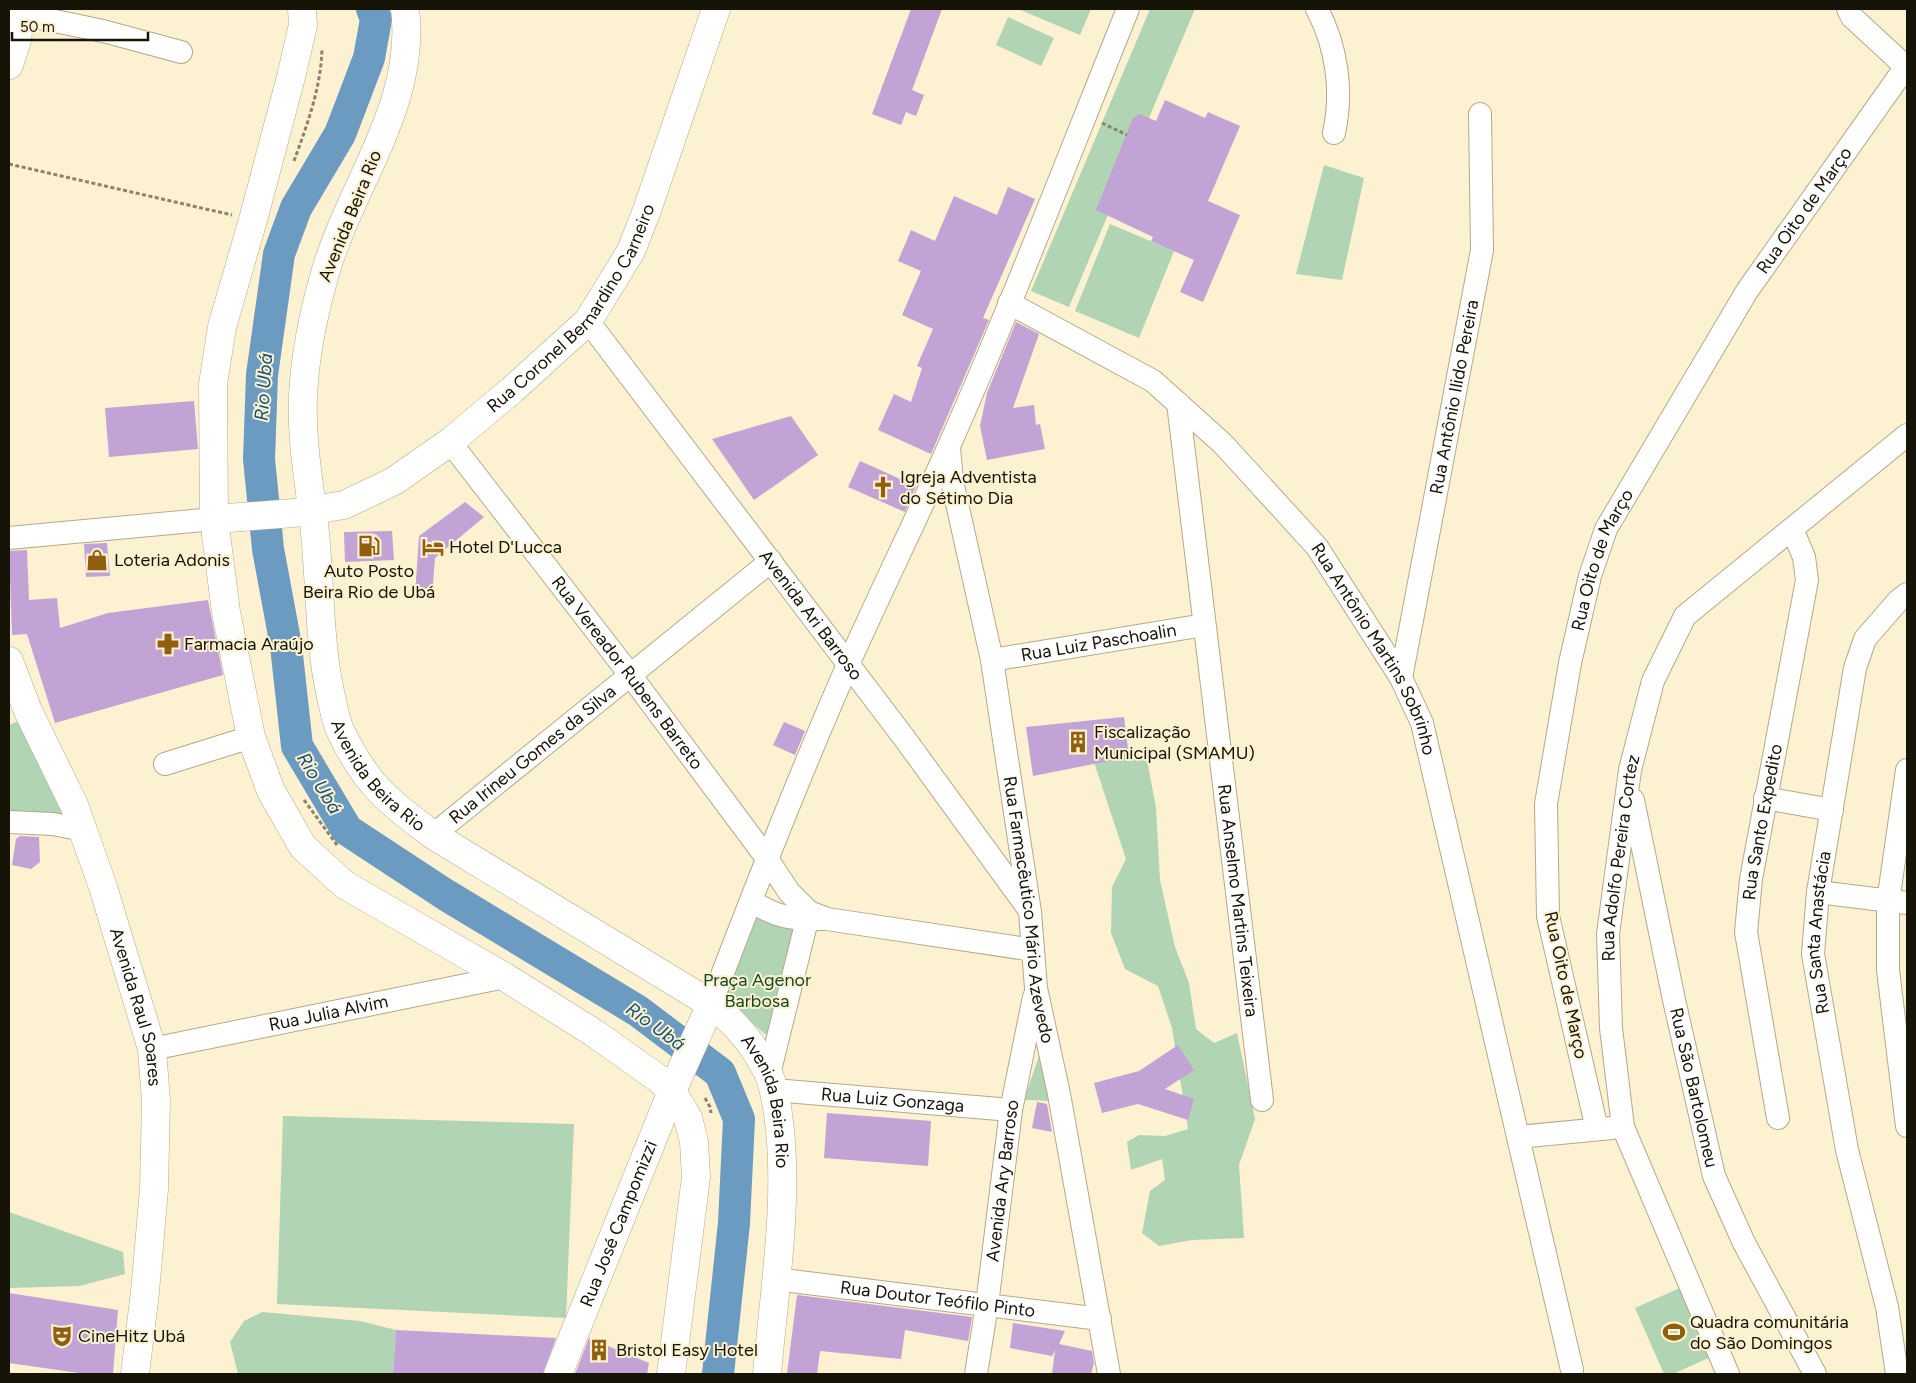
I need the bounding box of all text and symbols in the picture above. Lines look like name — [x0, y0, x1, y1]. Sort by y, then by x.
scale bar — [12, 10, 149, 42]
text: 50 m — [20, 18, 55, 36]
street label: Rua Oito de Março — [1752, 143, 1857, 278]
street label: Avenida Beira Rio — [314, 147, 386, 285]
street label: Rua Coronel Bernardino Carneiro — [482, 201, 659, 417]
street label: Rua Antônio Ilido Pereira — [1425, 298, 1483, 496]
water label: Rio Ubá — [250, 352, 277, 422]
place label: Igreja Adventista do Sétimo Dia — [900, 466, 1037, 509]
church icon: Igreja Adventista do Sétimo Dia — [870, 474, 896, 500]
street label: Rua Oito de Março — [1567, 485, 1638, 633]
fuel station icon: Auto Posto Beira Rio de Ubá — [356, 533, 382, 559]
hotel icon: Hotel D'Lucca — [420, 534, 446, 560]
place label: Hotel D'Lucca — [449, 536, 562, 558]
street label: Rua Antônio Martins Sobrinho — [1306, 539, 1440, 757]
street label: Avenida Ari Barroso — [754, 545, 867, 685]
shop icon: Loteria Adonis — [84, 547, 110, 573]
place label: Loteria Adonis — [114, 549, 230, 571]
place label: Auto Posto Beira Rio de Ubá — [303, 560, 435, 603]
street label: Rua Vereador Rubens Barreto — [547, 572, 708, 774]
street label: Rua Luiz Paschoalin — [1019, 619, 1178, 666]
pharmacy icon: Farmacia Araújo — [155, 631, 181, 657]
place label: Farmacia Araújo — [184, 633, 314, 655]
street label: Rua Irineu Gomes da Silva — [445, 680, 620, 829]
street label: Avenida Beira Rio — [326, 717, 430, 836]
place label: Fiscalização Municipal (SMAMU) — [1094, 721, 1255, 764]
building icon: Fiscalização Municipal (SMAMU) — [1065, 729, 1091, 755]
street label: Rua Santo Expedito — [1738, 742, 1787, 901]
water label: Rio Ubá — [292, 748, 347, 818]
street label: Rua Adolfo Pereira Cortez — [1597, 752, 1645, 962]
street label: Rua Farmacêutico Mário Azevedo — [999, 775, 1059, 1045]
street label: Rua Anselmo Martins Teixeira — [1213, 783, 1263, 1018]
street label: Rua Santa Anastácia — [1801, 849, 1836, 1016]
street label: Rua Oito de Março — [1540, 909, 1592, 1061]
street label: Avenida Raul Soares — [105, 925, 166, 1087]
park label: Praça Agenor Barbosa — [703, 969, 811, 1012]
street label: Rua Julia Alvim — [267, 990, 390, 1036]
water label: Rio Ubá — [622, 997, 690, 1056]
street label: Rua São Bartolomeu — [1665, 1006, 1723, 1170]
street label: Avenida Beira Rio — [736, 1030, 793, 1169]
street label: Rua Luiz Gonzaga — [820, 1083, 965, 1117]
street label: Avenida Ary Barroso — [981, 1098, 1024, 1263]
street label: Rua José Campomizzi — [575, 1137, 662, 1310]
street label: Rua Doutor Teófilo Pinto — [839, 1276, 1037, 1322]
place label: Quadra comunitária do São Domingos — [1690, 1311, 1849, 1354]
sports icon: Quadra comunitária do São Domingos — [1661, 1319, 1687, 1345]
theatre icon: CineHitz Ubá — [49, 1323, 75, 1349]
place label: CineHitz Ubá — [78, 1325, 185, 1347]
building icon: Bristol Easy Hotel — [586, 1337, 612, 1363]
place label: Bristol Easy Hotel — [616, 1339, 758, 1361]

